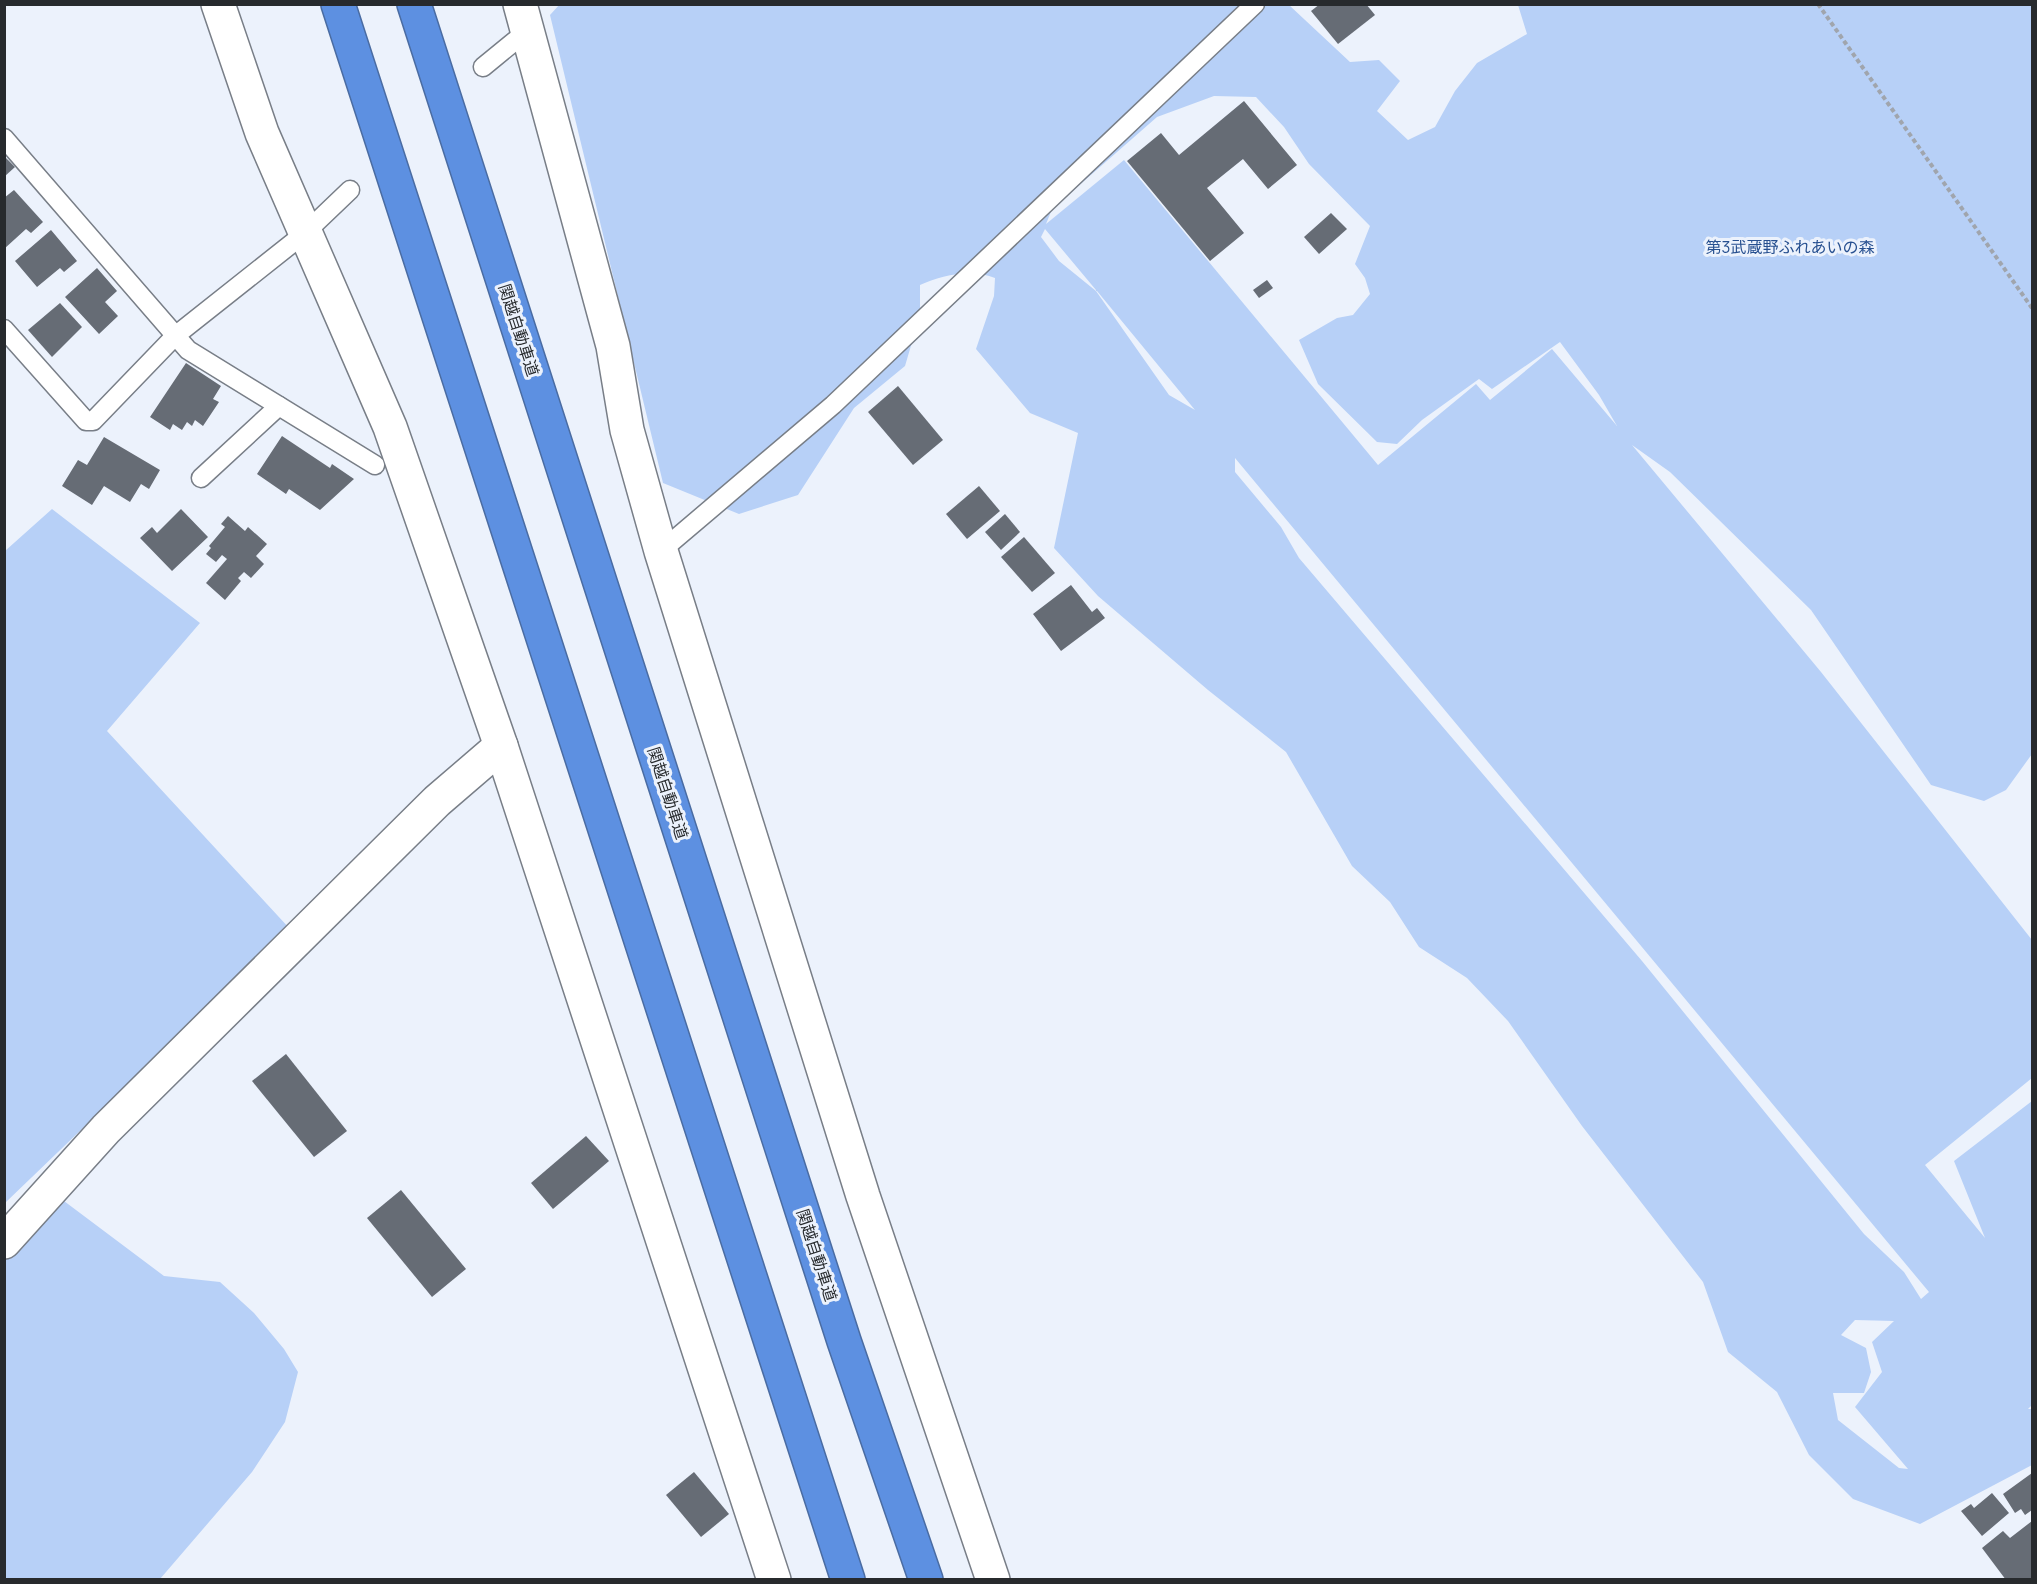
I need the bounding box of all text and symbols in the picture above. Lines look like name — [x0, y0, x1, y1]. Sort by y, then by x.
park label: 第3武蔵野ふれあいの森 — [1706, 236, 1874, 258]
street label: 関越自動車道 — [494, 281, 544, 379]
street label: 関越自動車道 — [643, 744, 693, 842]
street label: 関越自動車道 — [792, 1206, 842, 1304]

